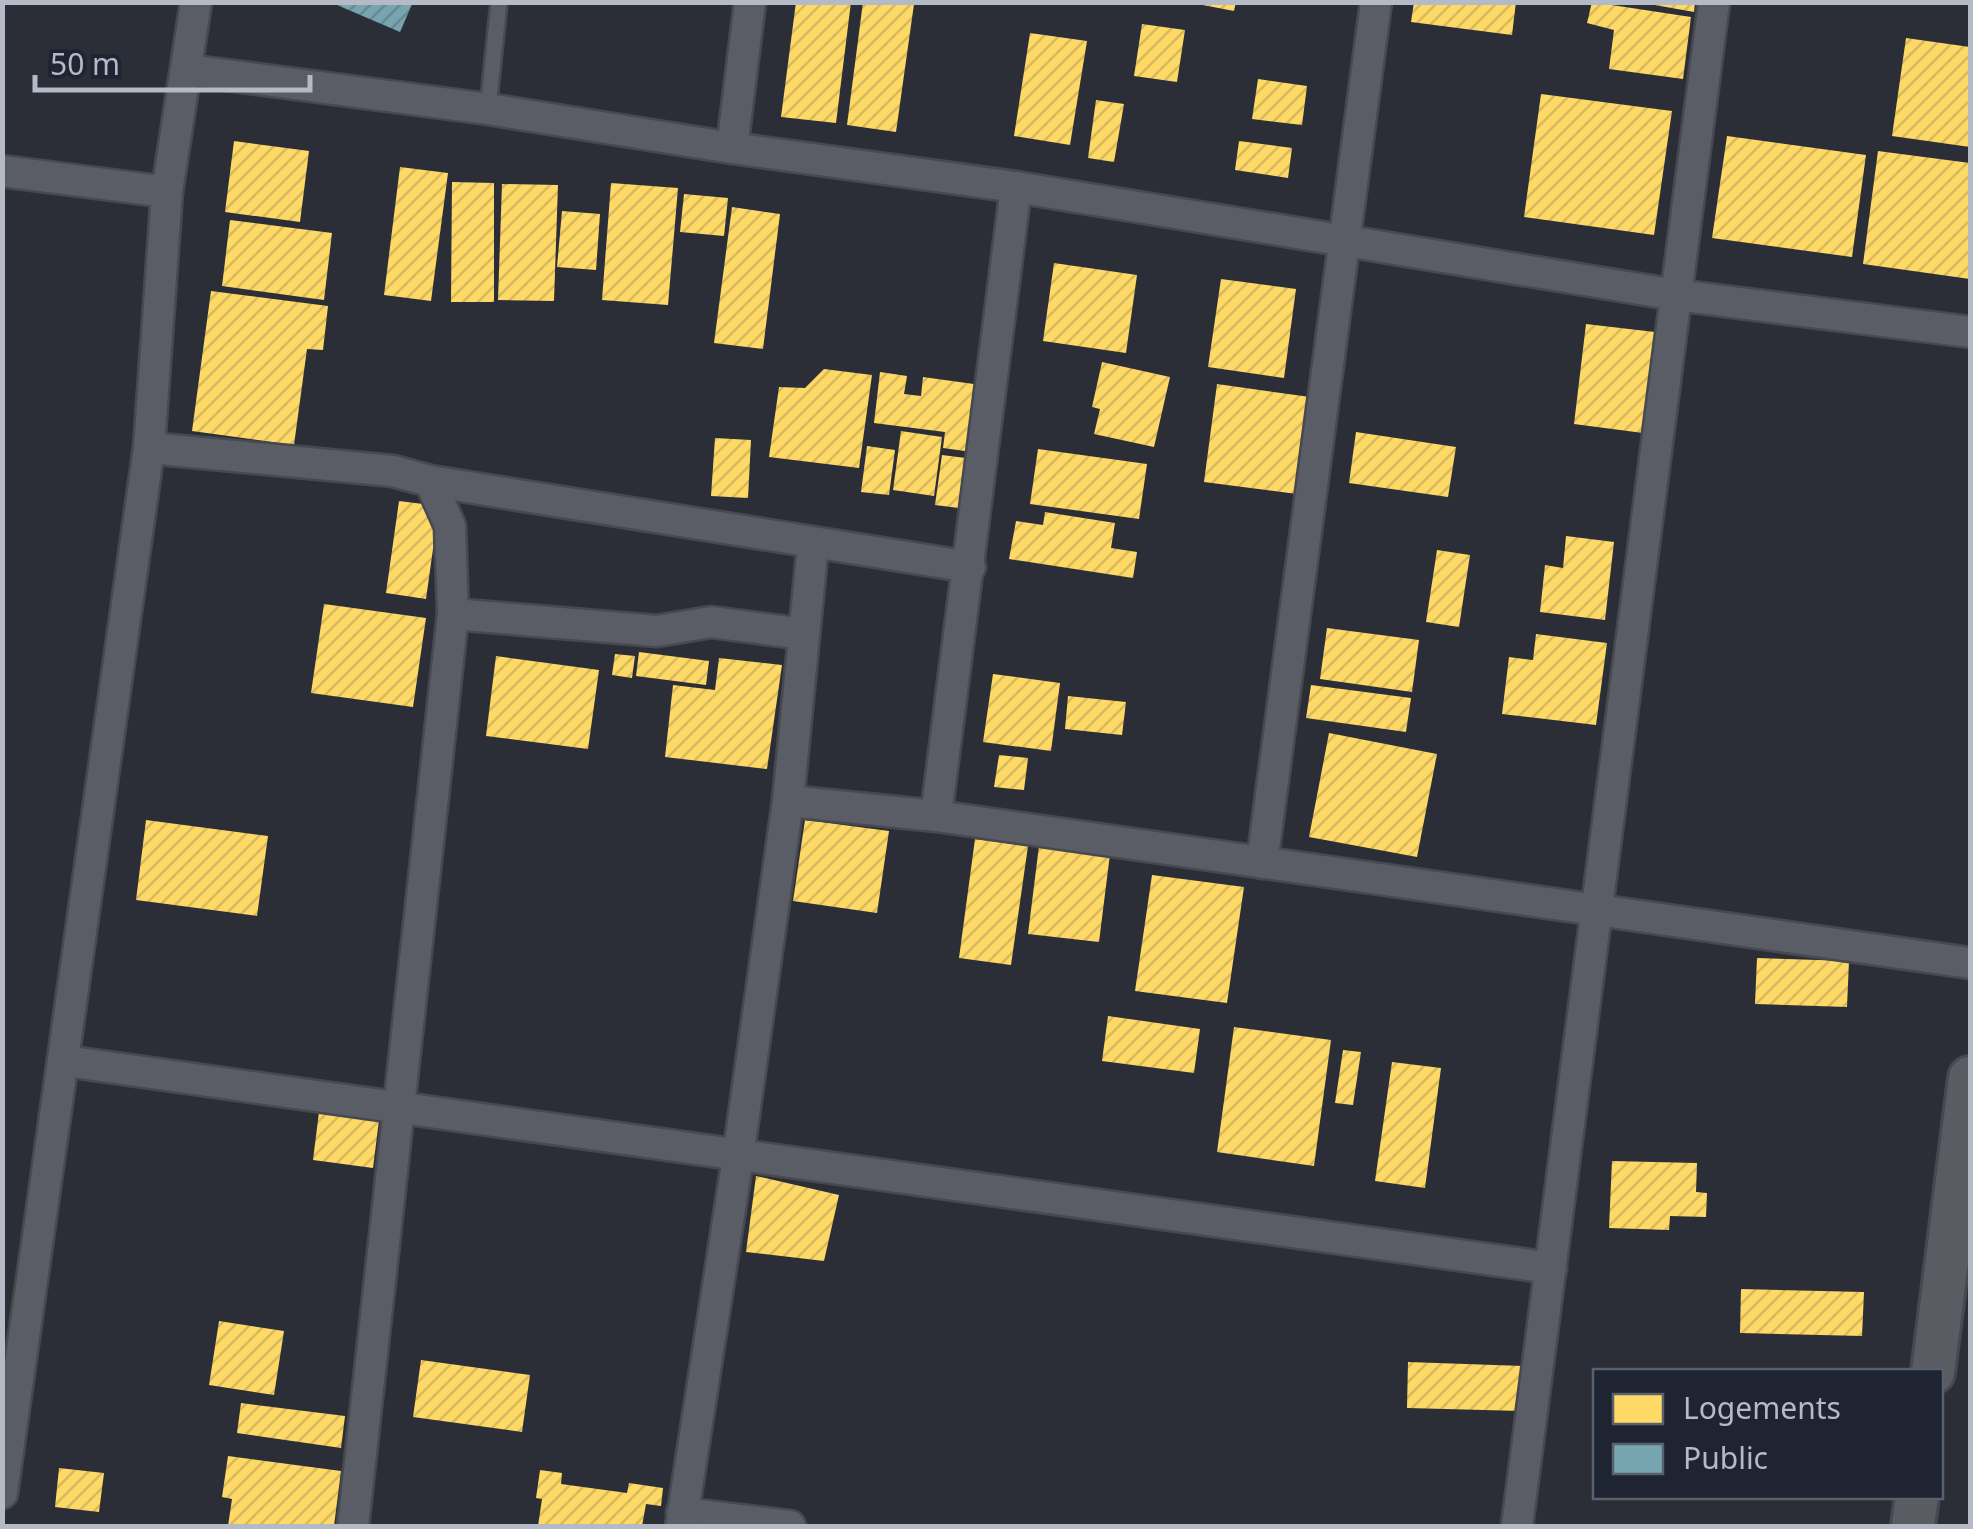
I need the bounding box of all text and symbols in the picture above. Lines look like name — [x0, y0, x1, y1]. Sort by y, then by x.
scale bar — [35, 30, 310, 92]
text: 50 m — [50, 43, 120, 84]
legend — [1593, 1369, 1943, 1499]
text: Logements — [1683, 1387, 1841, 1428]
text: Public — [1683, 1437, 1768, 1478]

